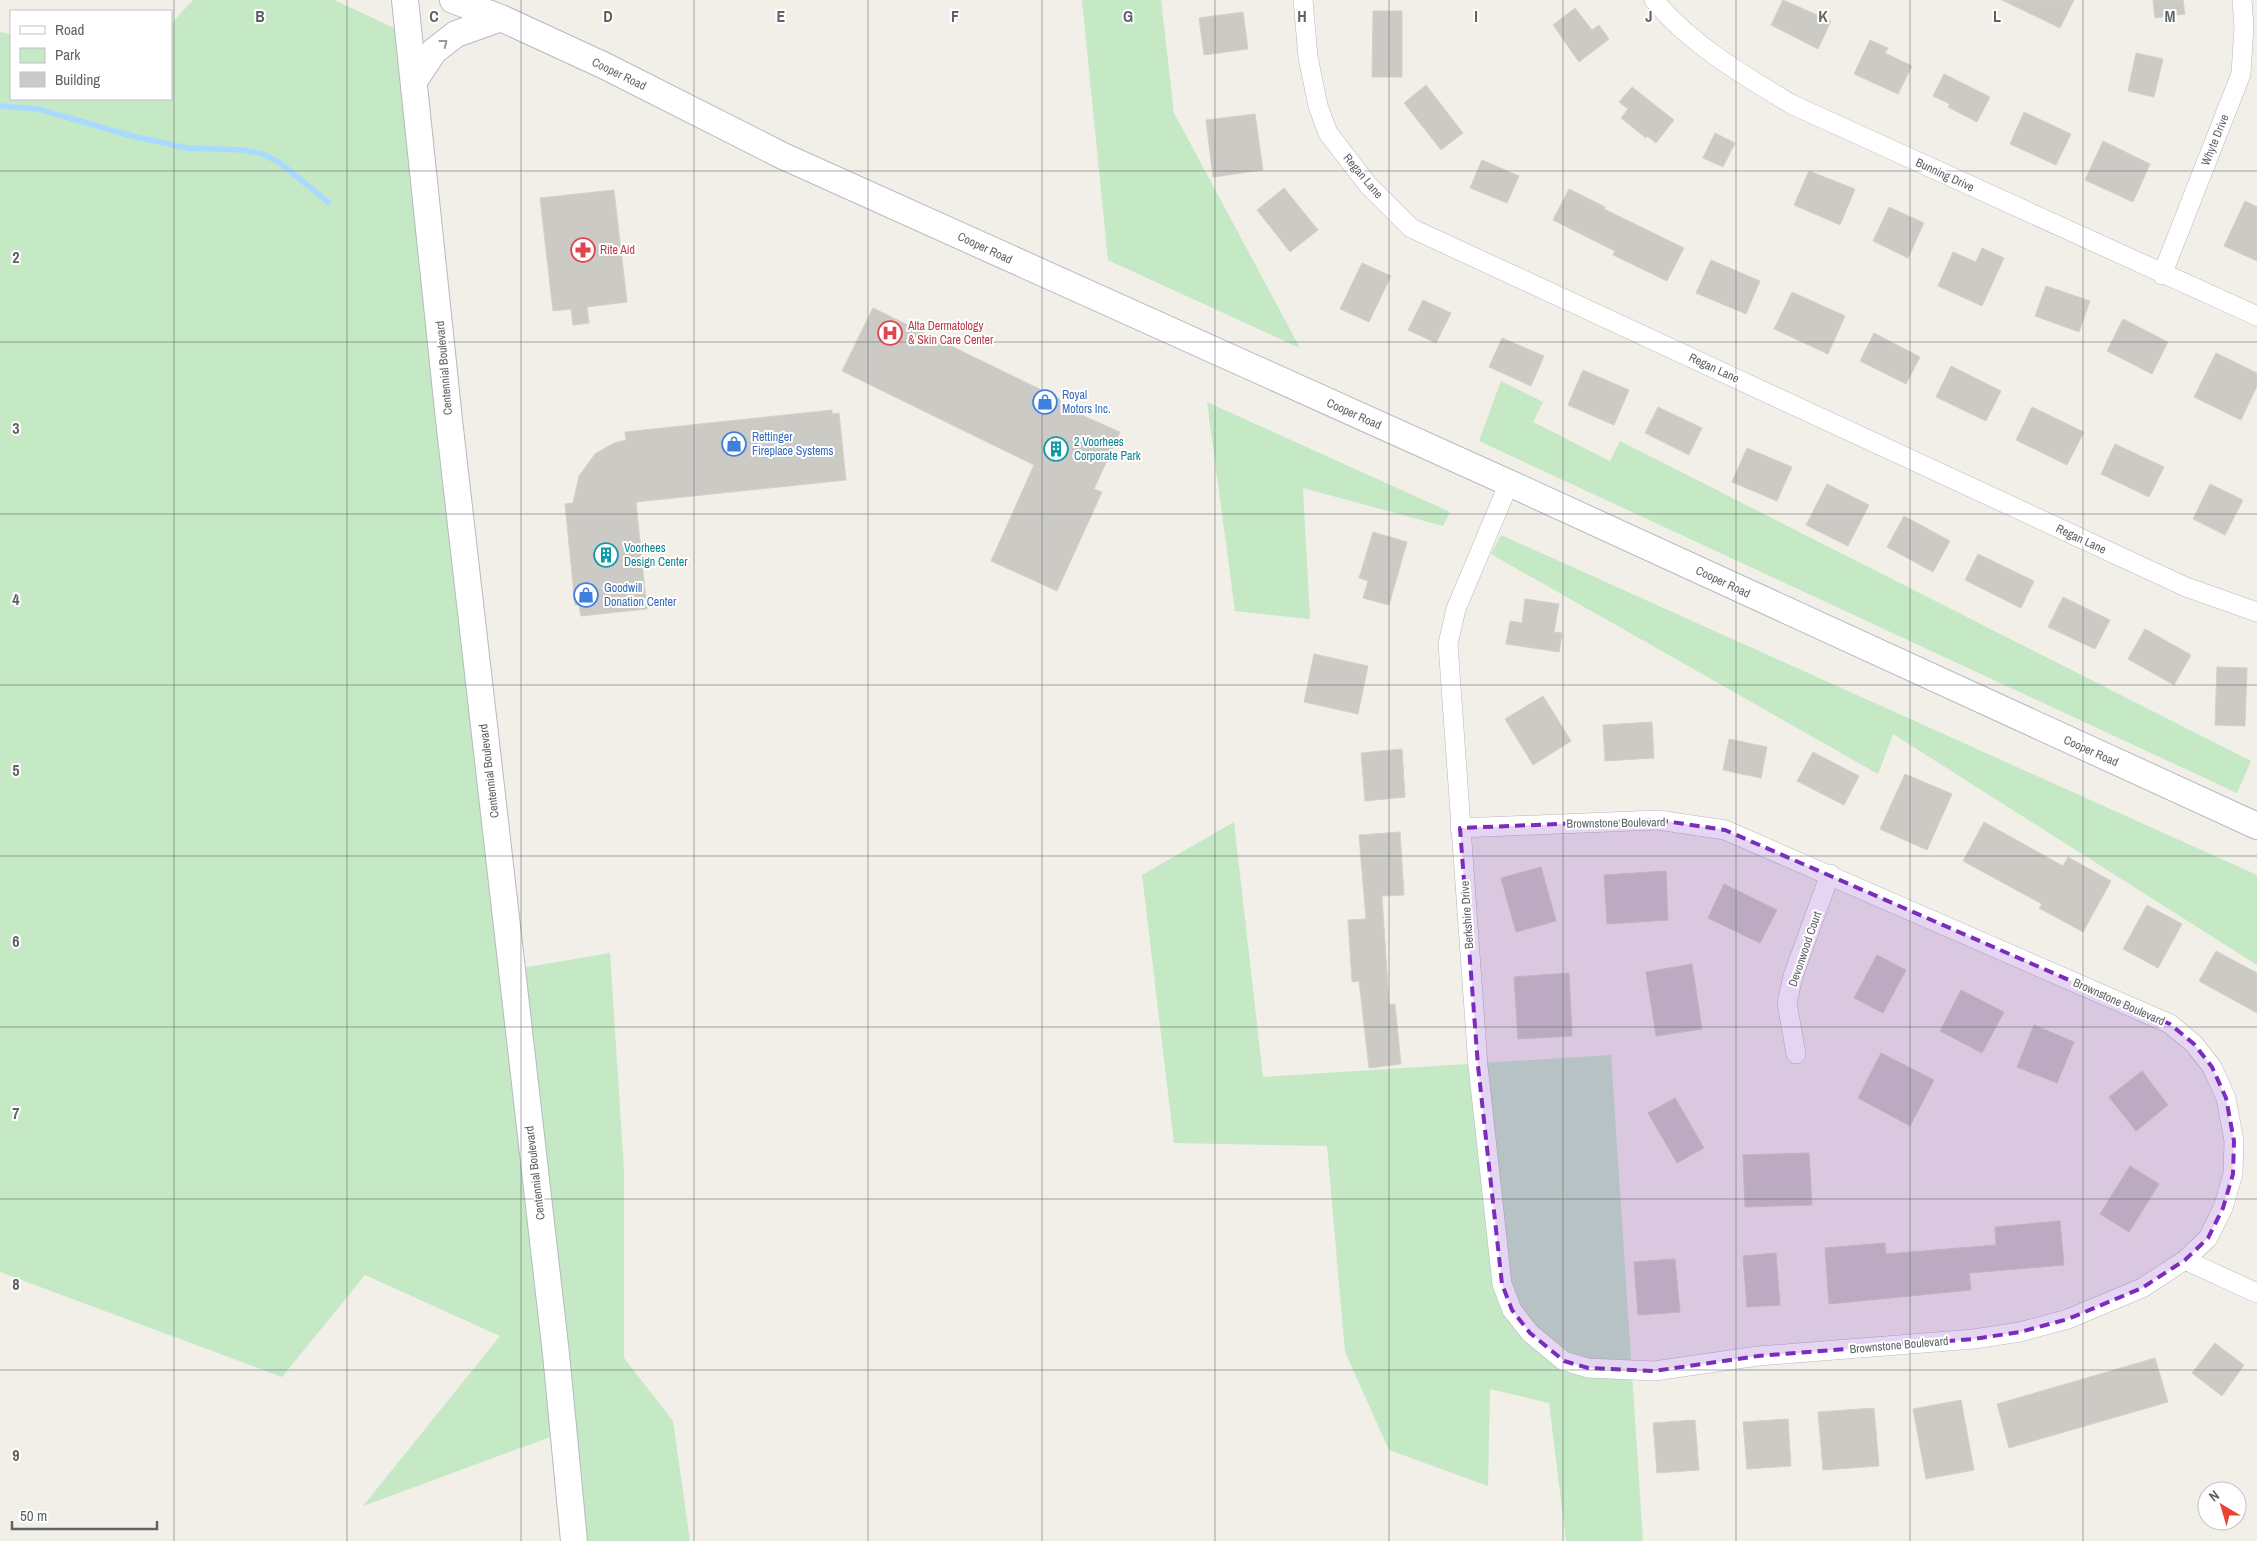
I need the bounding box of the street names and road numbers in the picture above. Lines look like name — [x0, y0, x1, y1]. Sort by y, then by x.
street label: Cooper Road — [589, 54, 649, 94]
street label: Whyte Drive — [2197, 112, 2233, 168]
street label: Regan Lane — [1340, 150, 1386, 202]
street label: Bunning Drive — [1913, 154, 1977, 196]
street label: Cooper Road — [955, 228, 1015, 268]
street label: Centennial Boulevard — [432, 320, 456, 416]
street label: Regan Lane — [1686, 349, 1742, 387]
street label: Cooper Road — [1324, 395, 1384, 433]
street label: Regan Lane — [2053, 520, 2109, 558]
street label: Cooper Road — [1693, 562, 1753, 602]
street label: Centennial Boulevard — [475, 723, 503, 819]
street label: Cooper Road — [2061, 732, 2121, 770]
street label: Brownstone Boulevard — [1566, 814, 1666, 832]
street label: Berkshire Drive — [1457, 880, 1477, 950]
street label: Devonwood Court — [1785, 909, 1825, 989]
street label: Brownstone Boulevard — [2071, 975, 2167, 1029]
street label: Centennial Boulevard — [521, 1125, 549, 1221]
street label: Brownstone Boulevard — [1849, 1333, 1949, 1357]

